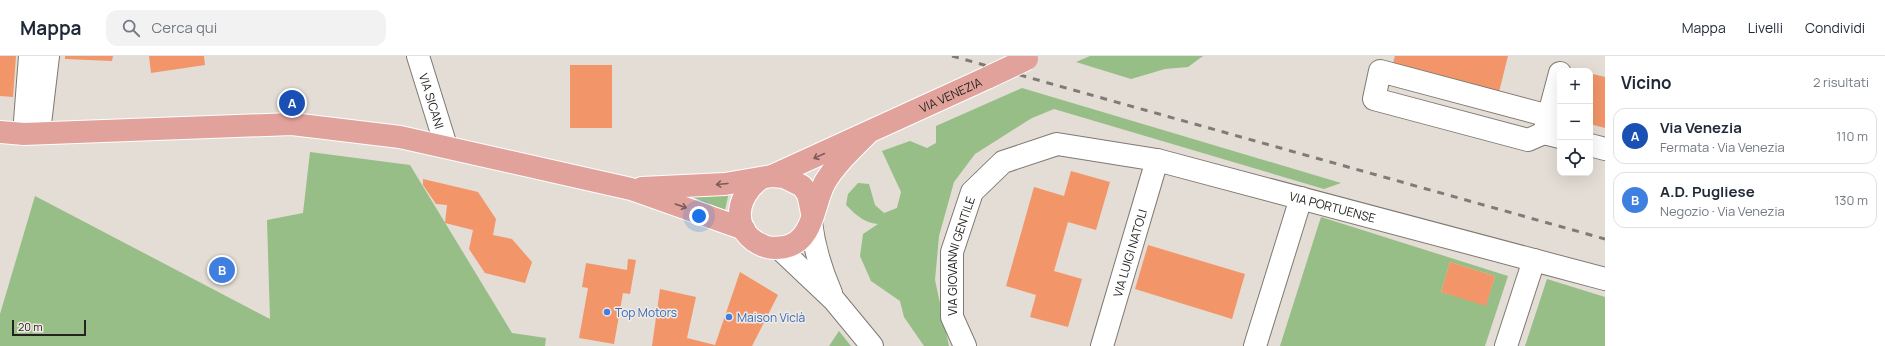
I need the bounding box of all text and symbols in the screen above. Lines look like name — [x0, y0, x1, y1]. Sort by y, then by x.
search box — [106, 10, 386, 46]
text: Mappa — [20, 15, 82, 41]
icon: search — [120, 17, 142, 39]
text: Cerca qui — [152, 17, 217, 38]
text: Mappa — [1682, 18, 1726, 37]
text: Livelli — [1748, 18, 1783, 37]
text: Condividi — [1805, 18, 1865, 37]
map controls — [1557, 68, 1593, 176]
button: + — [1557, 68, 1593, 104]
street label: VIA SICANI — [415, 71, 449, 131]
text: Vicino — [1621, 71, 1672, 94]
street label: VIA VENEZIA — [916, 73, 985, 116]
text: 2 risultati — [1813, 73, 1869, 91]
pin: A — [279, 88, 305, 118]
button: − — [1557, 104, 1593, 140]
text: Via Venezia — [1660, 117, 1742, 138]
text: A — [1631, 127, 1639, 145]
text: 110 m — [1836, 127, 1868, 145]
text: Fermata · Via Venezia — [1660, 138, 1785, 156]
button: locate — [1557, 140, 1593, 176]
one-way arrow — [813, 153, 825, 160]
one-way arrow — [716, 181, 729, 188]
text: A.D. Pugliese — [1660, 181, 1755, 202]
street label: VIA PORTUENSE — [1288, 187, 1378, 226]
text: B — [1631, 191, 1639, 209]
text: 130 m — [1834, 191, 1868, 209]
street label: VIA GIOVANNI GENTILE — [943, 194, 979, 316]
text: Negozio · Via Venezia — [1660, 202, 1785, 220]
one-way arrow — [675, 203, 687, 211]
your location — [689, 206, 709, 226]
street label: VIA LUIGI NATOLI — [1108, 207, 1151, 299]
pin: B — [209, 255, 235, 285]
place label: Top Motors — [615, 304, 677, 321]
marker: Top Motors — [602, 307, 612, 317]
place label: Maison Viclà — [737, 309, 805, 326]
marker: Maison Viclà — [724, 312, 734, 322]
scale bar — [12, 318, 86, 337]
text: 20 m — [18, 319, 43, 334]

